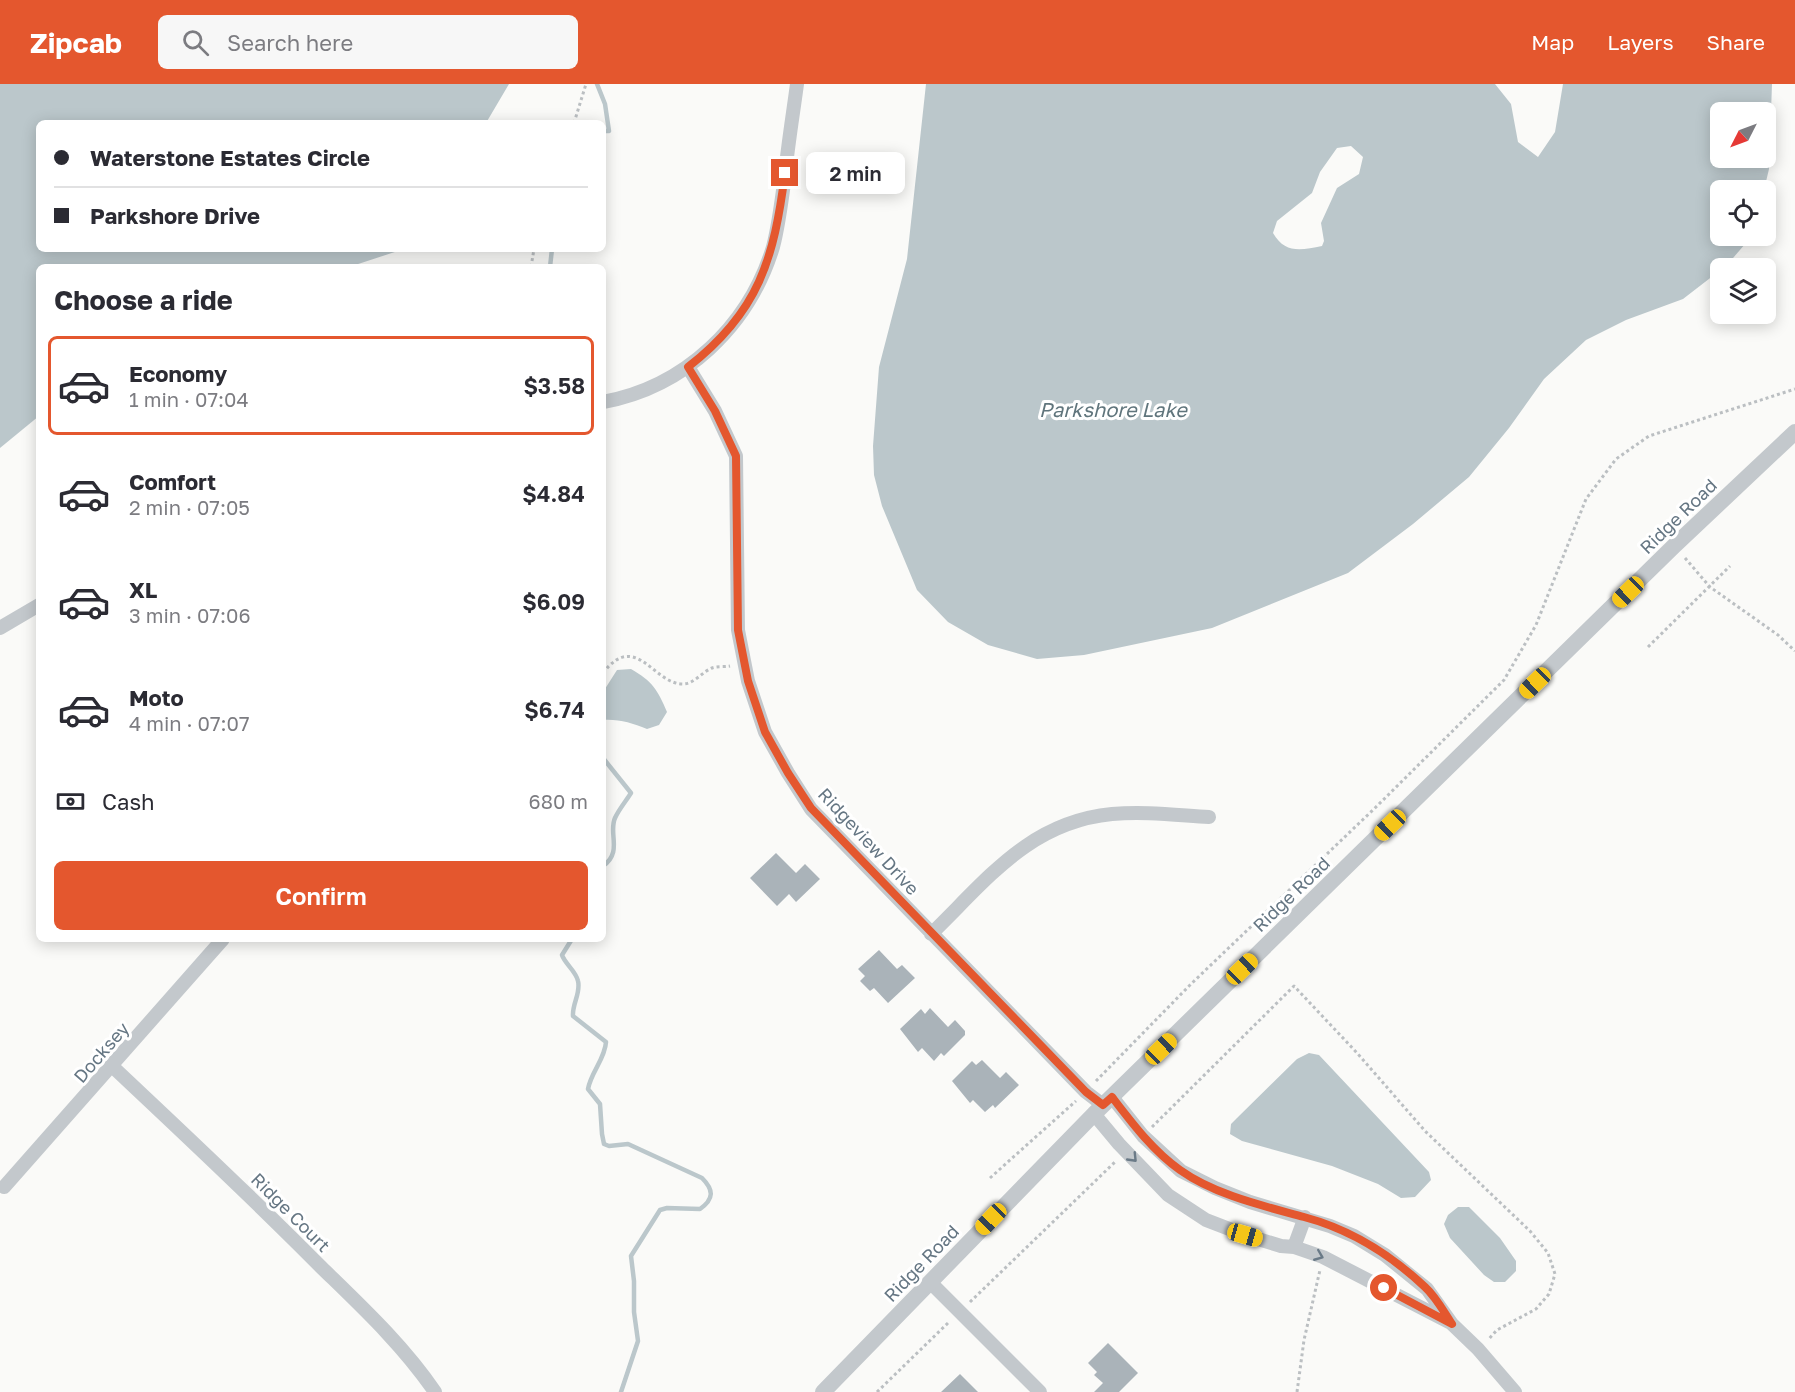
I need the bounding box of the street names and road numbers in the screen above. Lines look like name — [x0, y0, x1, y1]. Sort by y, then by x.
street label: Ridge Road — [1635, 474, 1721, 558]
street label: Ridgeview Drive — [814, 783, 924, 899]
street label: Ridge Road — [1248, 852, 1334, 936]
street label: Docksey — [69, 1017, 133, 1087]
street label: Ridge Court — [247, 1168, 335, 1256]
street label: Ridge Road — [879, 1220, 963, 1306]

